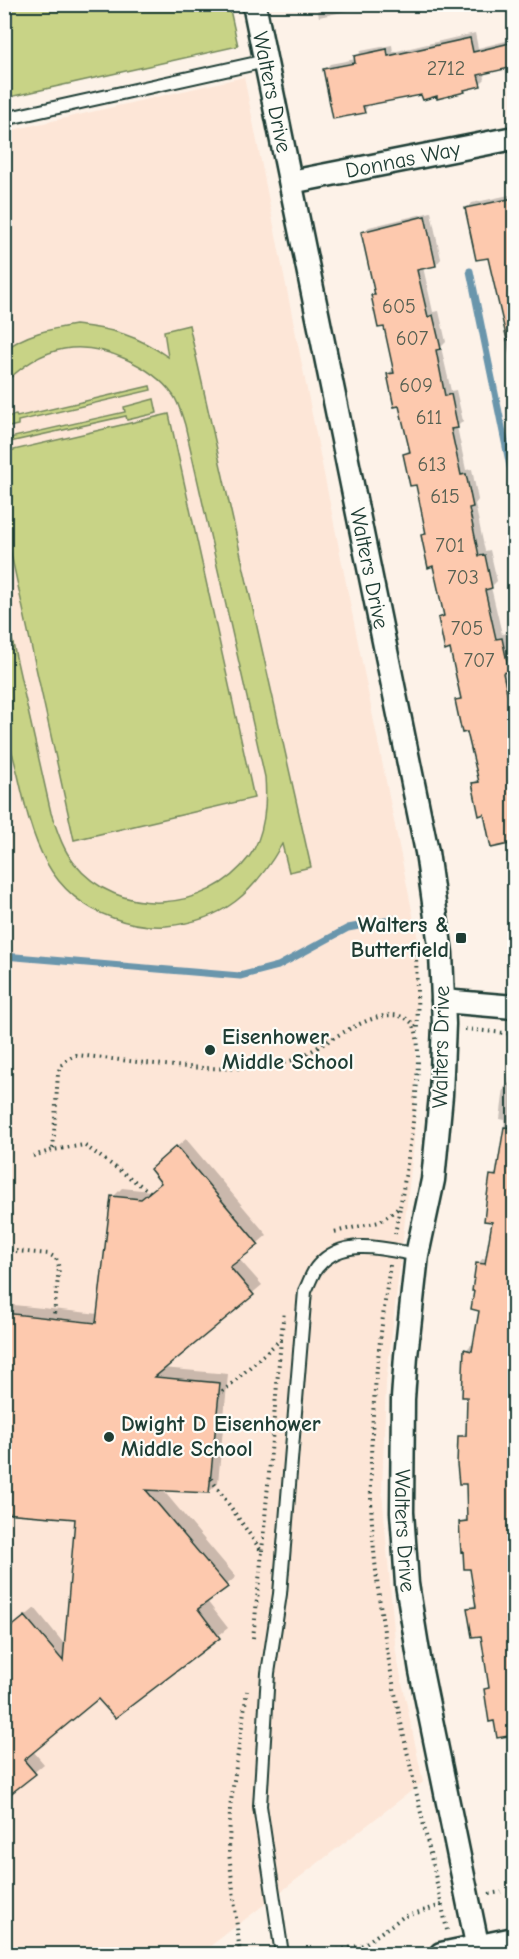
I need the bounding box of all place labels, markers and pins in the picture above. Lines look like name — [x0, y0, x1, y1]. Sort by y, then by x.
place label: Walters & Butterfield — [351, 912, 449, 963]
marker: Walters & Butterfield — [454, 931, 468, 945]
place label: Eisenhower Middle School — [222, 1024, 354, 1075]
marker: Eisenhower Middle School — [203, 1043, 217, 1057]
place label: Dwight D Eisenhower Middle School — [121, 1411, 321, 1462]
marker: Dwight D Eisenhower Middle School — [102, 1430, 116, 1444]

